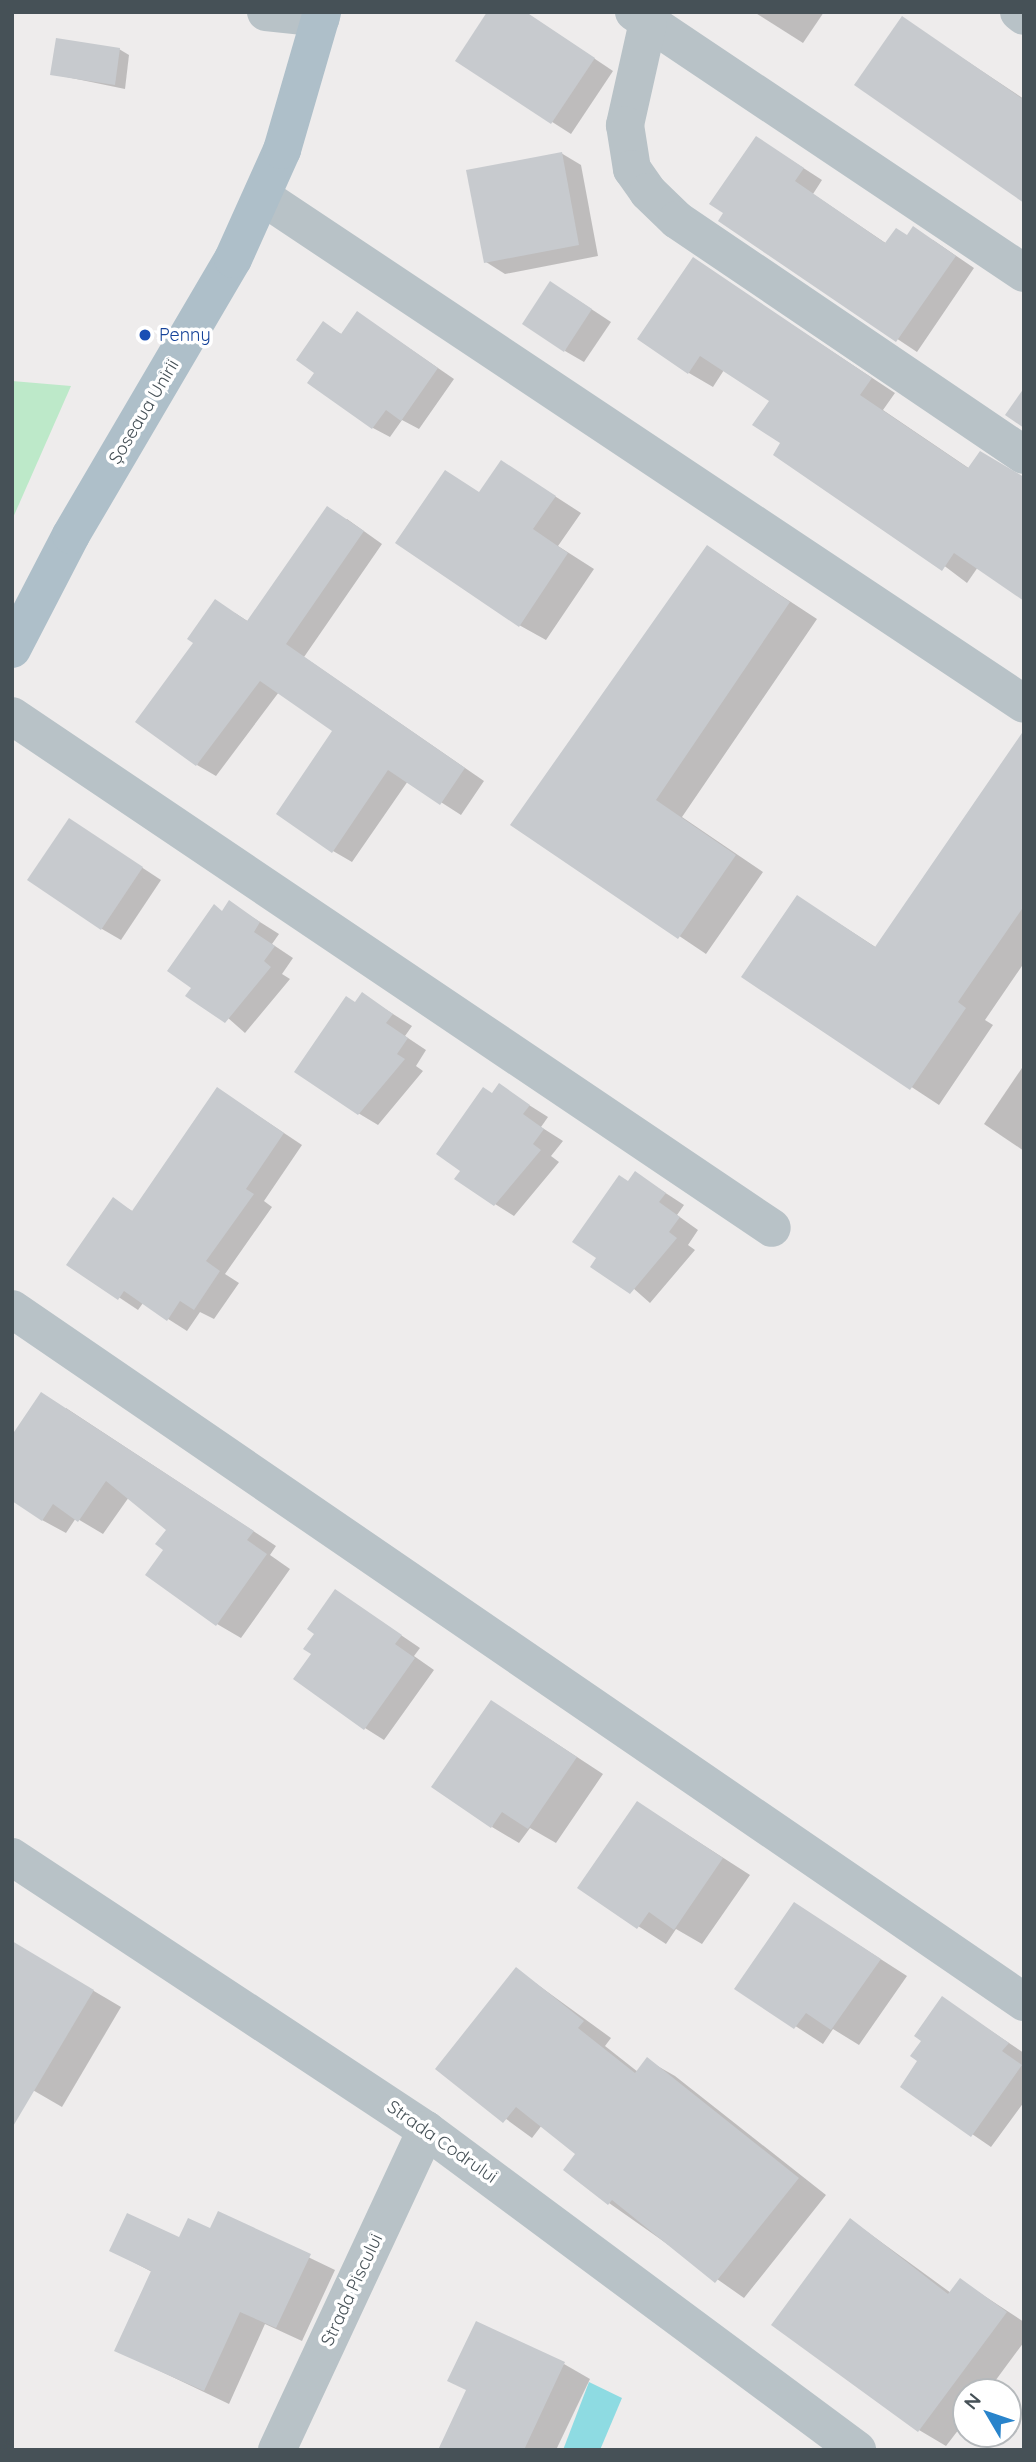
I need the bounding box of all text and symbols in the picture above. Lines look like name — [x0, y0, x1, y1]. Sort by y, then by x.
place label: Penny — [159, 324, 211, 346]
marker: Penny — [137, 327, 153, 343]
street label: Șoseaua Unirii — [104, 356, 184, 468]
street label: Strada Codrului — [383, 2096, 501, 2188]
street label: Strada Piscului — [317, 2230, 387, 2350]
north arrow — [952, 2378, 1022, 2448]
text: N — [959, 2388, 986, 2414]

